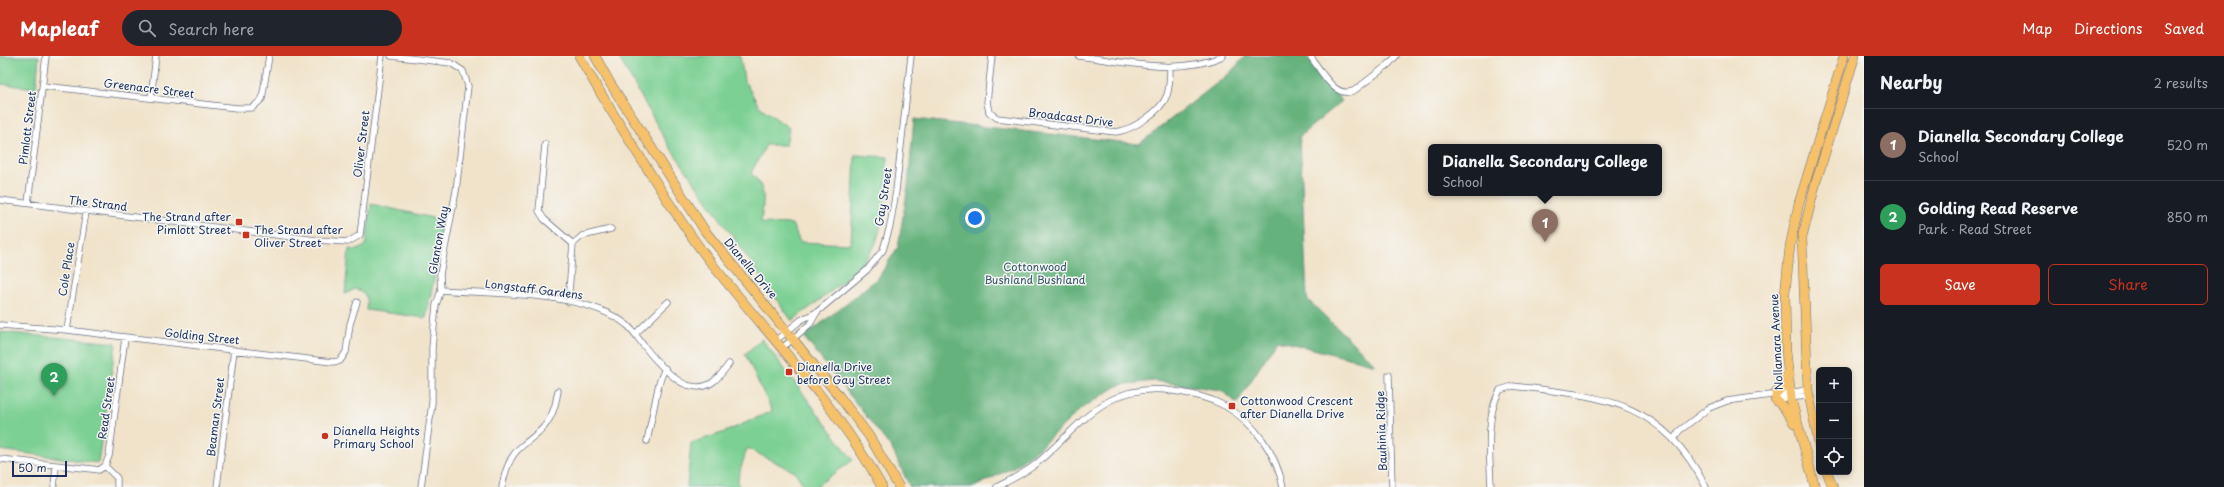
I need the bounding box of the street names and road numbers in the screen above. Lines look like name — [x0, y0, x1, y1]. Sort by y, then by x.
street label: Greenacre Street — [103, 74, 195, 102]
street label: Pimlott Street — [14, 90, 40, 166]
street label: Broadcast Drive — [1028, 103, 1115, 131]
street label: Oliver Street — [348, 109, 374, 179]
street label: Gay Street — [870, 166, 896, 227]
street label: The Strand — [68, 191, 129, 215]
street label: Glanton Way — [424, 204, 452, 276]
street label: Dianella Drive — [720, 234, 782, 302]
street label: Cole Place — [53, 241, 79, 297]
street label: Longstaff Gardens — [484, 275, 584, 303]
street label: Nollamara Avenue — [1765, 293, 1787, 391]
street label: Golding Street — [164, 324, 241, 348]
street label: Read Street — [93, 375, 119, 440]
street label: Beaman Street — [202, 377, 228, 457]
street label: Bauhinia Ridge — [1371, 390, 1391, 472]

